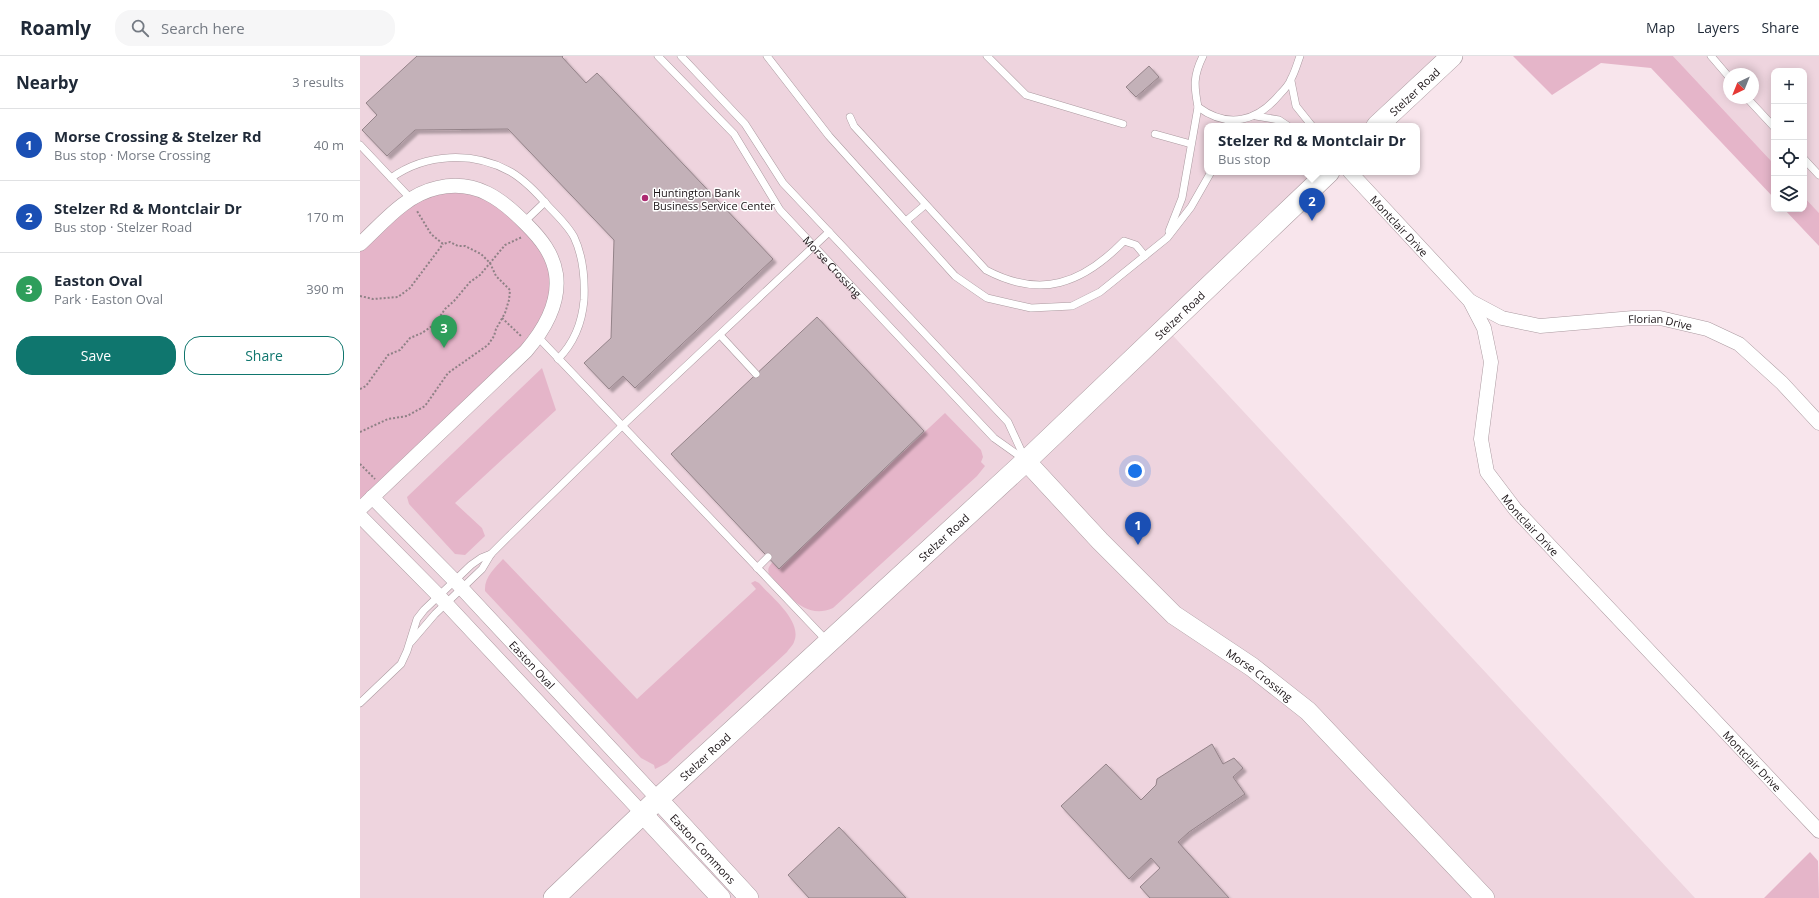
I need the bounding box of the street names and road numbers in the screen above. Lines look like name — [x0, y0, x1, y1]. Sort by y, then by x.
street label: Stelzer Road — [1386, 64, 1443, 118]
street label: Montclair Drive — [1368, 192, 1432, 259]
street label: Morse Crossing — [800, 232, 866, 300]
street label: Stelzer Road — [1151, 287, 1208, 342]
street label: Florian Drive — [1627, 310, 1694, 333]
street label: Montclair Drive — [1499, 491, 1563, 559]
street label: Stelzer Road — [915, 510, 972, 564]
street label: Easton Oval — [506, 637, 559, 692]
street label: Morse Crossing — [1224, 645, 1296, 704]
street label: Montclair Drive — [1720, 727, 1785, 794]
street label: Stelzer Road — [676, 729, 733, 783]
street label: Easton Commons — [667, 810, 739, 887]

